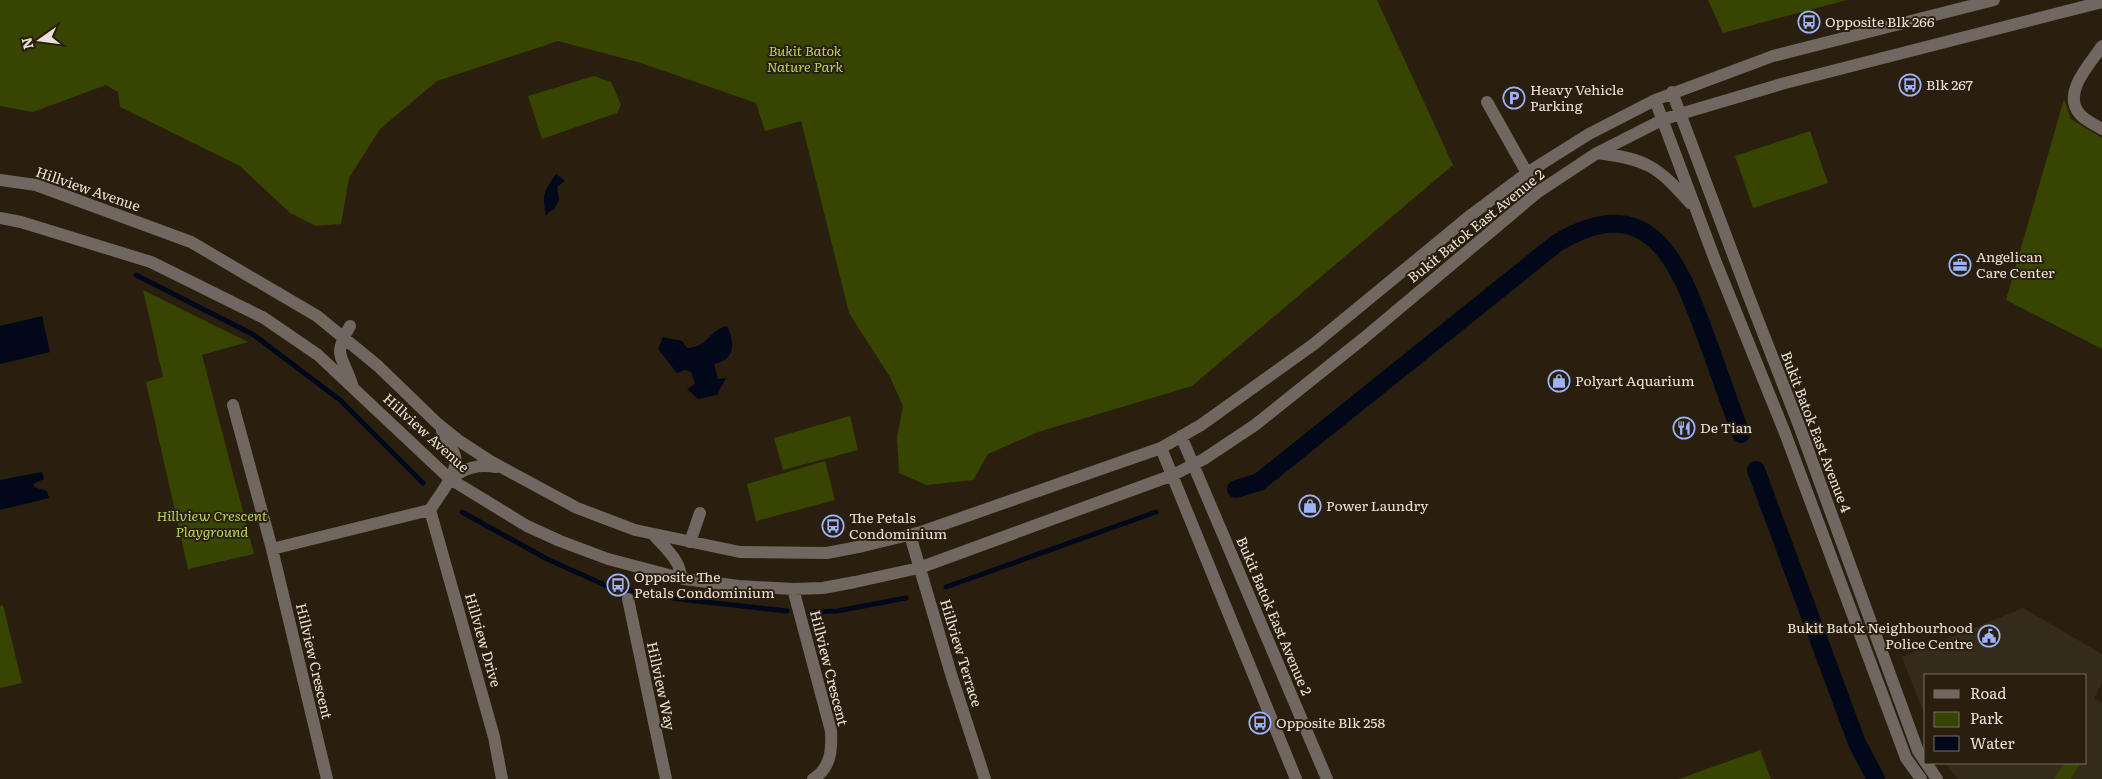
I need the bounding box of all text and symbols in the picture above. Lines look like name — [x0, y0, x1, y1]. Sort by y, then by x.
bus stop icon: Opposite Blk 266 — [1797, 10, 1821, 34]
place label: Opposite Blk 266 — [1825, 11, 1935, 31]
north arrow — [15, 15, 65, 65]
text: N — [15, 35, 38, 52]
park label: Bukit Batok Nature Park — [767, 40, 844, 76]
bus stop icon: Blk 267 — [1898, 73, 1922, 97]
place label: Blk 267 — [1926, 74, 1973, 94]
place label: Heavy Vehicle Parking — [1530, 79, 1624, 115]
parking icon: Heavy Vehicle Parking — [1502, 86, 1526, 110]
street label: Hillview Avenue — [33, 161, 143, 215]
street label: Bukit Batok East Avenue 2 — [1403, 164, 1548, 287]
place label: Angelican Care Center — [1976, 246, 2055, 282]
office icon: Angelican Care Center — [1948, 253, 1972, 277]
street label: Bukit Batok East Avenue 4 — [1777, 348, 1857, 515]
shop icon: Polyart Aquarium — [1547, 369, 1571, 393]
place label: Polyart Aquarium — [1575, 370, 1695, 390]
street label: Hillview Avenue — [379, 388, 474, 476]
restaurant icon: De Tian — [1672, 416, 1696, 440]
place label: De Tian — [1700, 417, 1752, 437]
shop icon: Power Laundry — [1298, 494, 1322, 518]
place label: Power Laundry — [1326, 495, 1429, 515]
park label: Hillview Crescent Playground — [157, 505, 268, 541]
place label: The Petals Condominium — [849, 507, 948, 543]
bus stop icon: The Petals Condominium — [821, 514, 845, 538]
street label: Bukit Batok East Avenue 2 — [1232, 533, 1317, 698]
place label: Opposite The Petals Condominium — [634, 566, 775, 602]
bus stop icon: Opposite The Petals Condominium — [606, 573, 630, 597]
street label: Hillview Drive — [461, 590, 507, 689]
street label: Hillview Terrace — [936, 596, 988, 709]
street label: Hillview Crescent — [292, 601, 338, 721]
street label: Hillview Crescent — [806, 608, 854, 728]
place label: Bukit Batok Neighbourhood Police Centre — [1787, 617, 1973, 653]
public building icon: Bukit Batok Neighbourhood Police Centre — [1977, 624, 2001, 648]
street label: Hillview Way — [643, 640, 681, 733]
legend — [1924, 674, 2087, 764]
text: Road — [1970, 681, 2006, 704]
text: Park — [1970, 706, 2004, 729]
bus stop icon: Opposite Blk 258 — [1248, 711, 1272, 735]
place label: Opposite Blk 258 — [1276, 712, 1385, 732]
text: Water — [1970, 731, 2015, 754]

